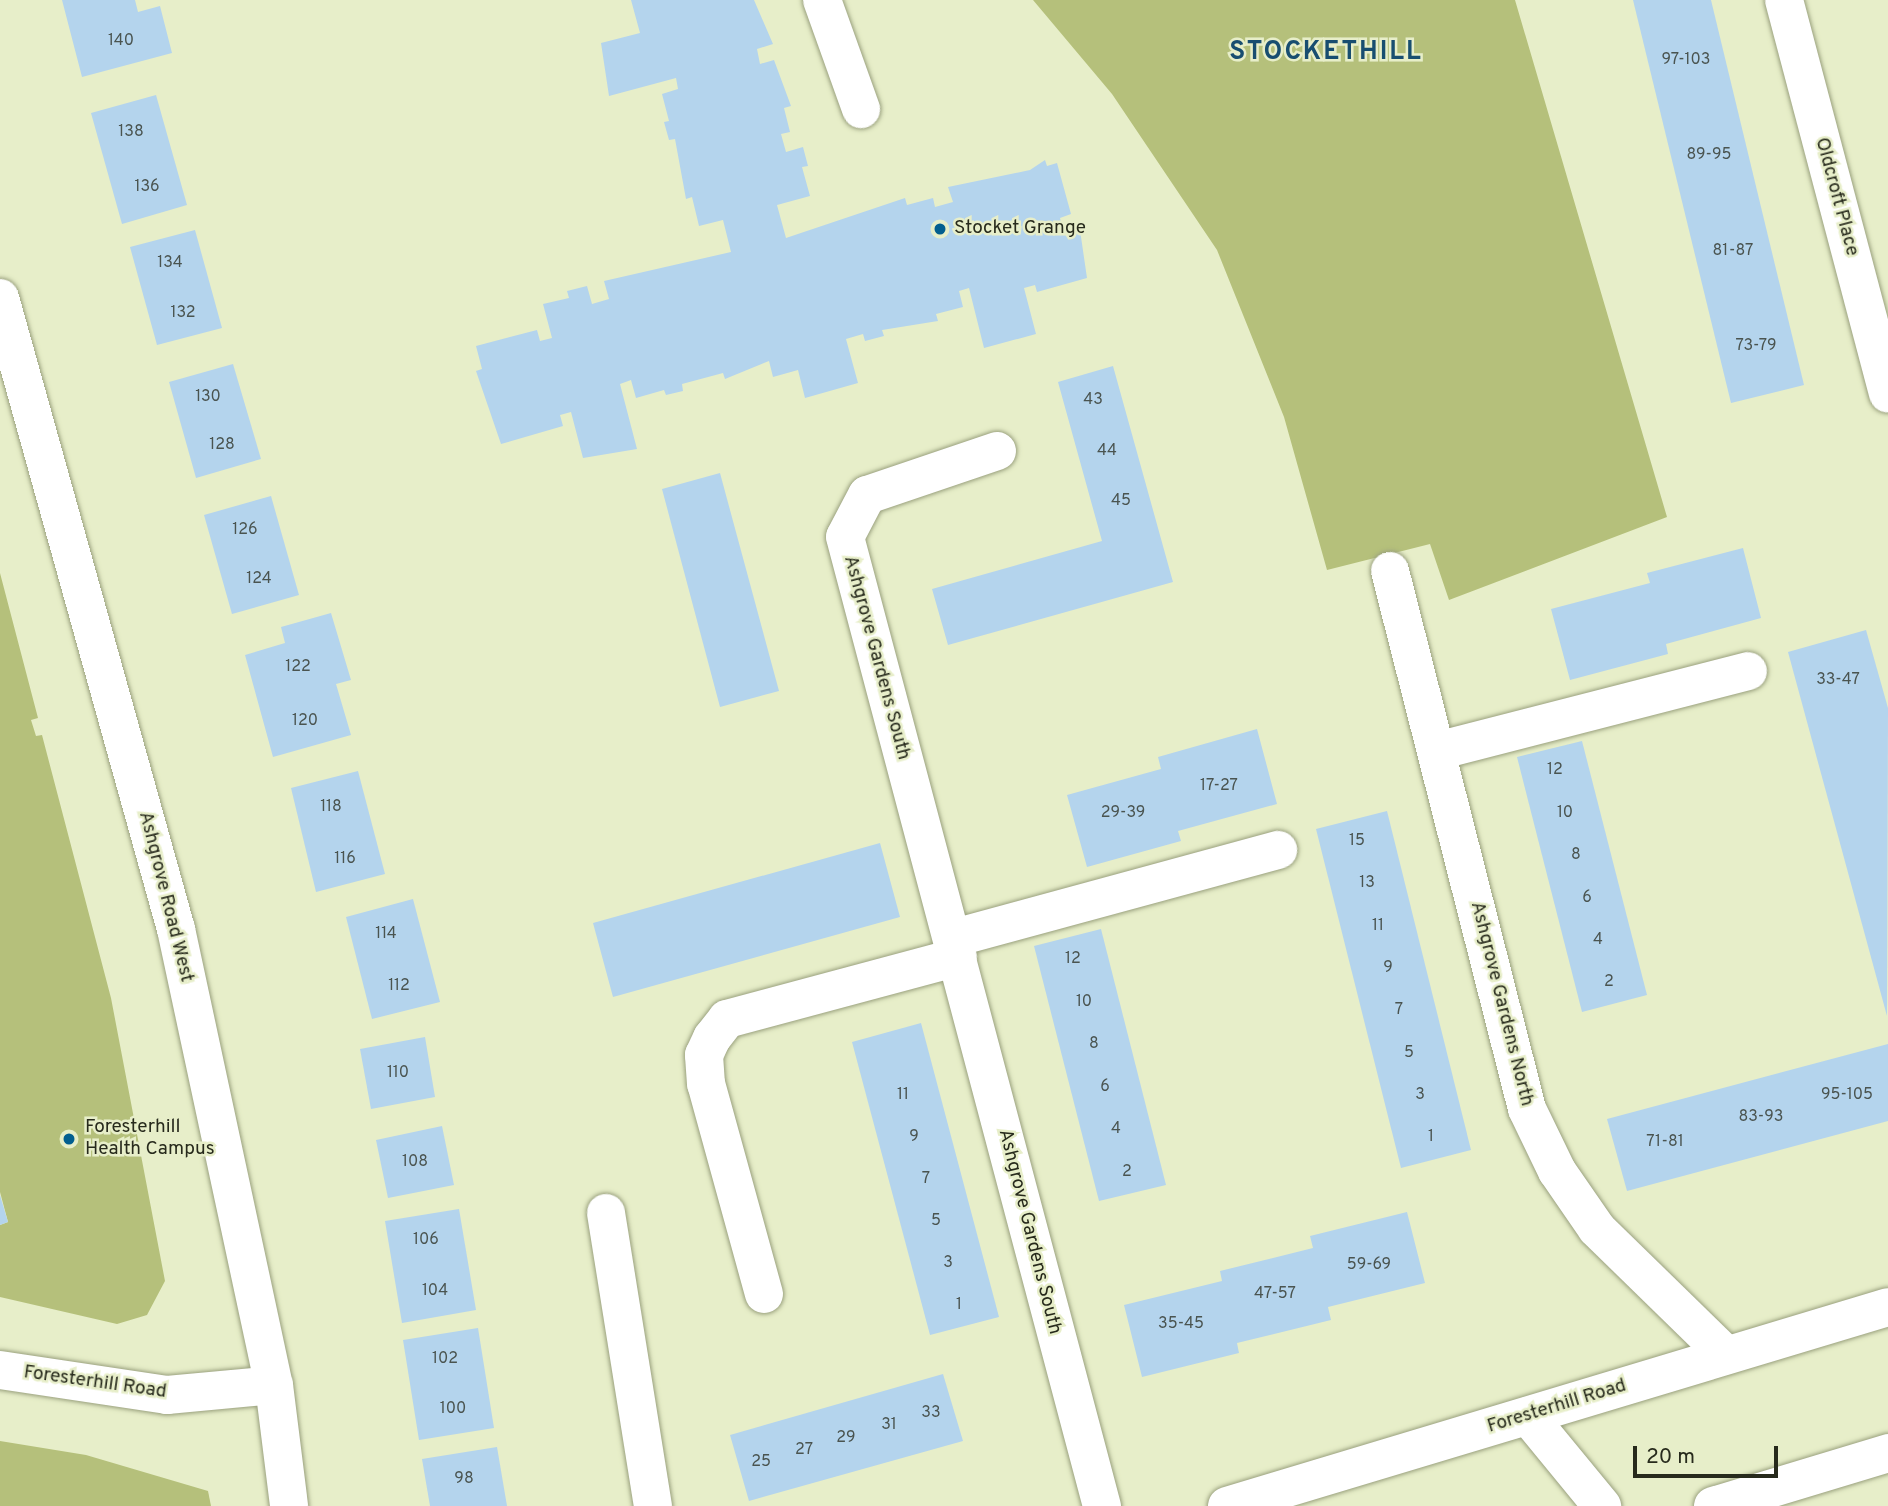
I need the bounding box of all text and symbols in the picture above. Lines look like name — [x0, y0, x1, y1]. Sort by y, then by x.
house number: 140 — [108, 31, 134, 51]
district label: STOCKETHILL — [1231, 37, 1421, 69]
house number: 97-103 — [1662, 50, 1710, 70]
house number: 138 — [118, 122, 144, 142]
street label: Oldcroft Place — [1809, 135, 1863, 259]
house number: 89-95 — [1687, 145, 1731, 165]
house number: 136 — [134, 177, 160, 197]
place label: Stocket Grange — [954, 218, 1086, 240]
marker: Stocket Grange — [932, 221, 948, 237]
house number: 81-87 — [1713, 241, 1753, 261]
house number: 134 — [157, 253, 183, 273]
house number: 132 — [170, 303, 196, 323]
house number: 73-79 — [1735, 336, 1777, 356]
house number: 130 — [195, 387, 221, 407]
house number: 43 — [1083, 390, 1103, 410]
house number: 128 — [209, 435, 235, 455]
house number: 44 — [1097, 441, 1117, 461]
house number: 45 — [1111, 491, 1131, 511]
house number: 126 — [232, 520, 258, 540]
street label: Ashgrove Gardens South — [838, 553, 914, 763]
house number: 124 — [246, 569, 272, 589]
house number: 122 — [285, 657, 311, 677]
house number: 33-47 — [1816, 670, 1860, 690]
house number: 120 — [292, 711, 318, 731]
house number: 12 — [1547, 760, 1563, 780]
house number: 17-27 — [1200, 776, 1238, 796]
house number: 118 — [320, 797, 342, 817]
house number: 29-39 — [1101, 803, 1145, 823]
house number: 10 — [1557, 803, 1573, 823]
street label: Ashgrove Road West — [133, 809, 197, 985]
house number: 15 — [1349, 831, 1365, 851]
house number: 8 — [1571, 845, 1581, 865]
house number: 116 — [334, 849, 356, 869]
house number: 13 — [1359, 873, 1375, 893]
house number: 6 — [1582, 888, 1592, 908]
street label: Ashgrove Gardens North — [1465, 899, 1537, 1109]
house number: 11 — [1372, 916, 1384, 936]
house number: 114 — [375, 924, 397, 944]
house number: 4 — [1593, 930, 1603, 950]
house number: 12 — [1065, 949, 1081, 969]
house number: 9 — [1383, 958, 1393, 978]
house number: 2 — [1604, 972, 1614, 992]
house number: 112 — [388, 976, 410, 996]
house number: 10 — [1076, 992, 1092, 1012]
house number: 7 — [1395, 1000, 1403, 1020]
house number: 8 — [1089, 1034, 1099, 1054]
house number: 5 — [1404, 1043, 1414, 1063]
house number: 110 — [387, 1063, 409, 1083]
house number: 6 — [1100, 1077, 1110, 1097]
house number: 11 — [897, 1085, 909, 1105]
house number: 3 — [1415, 1085, 1425, 1105]
house number: 95-105 — [1821, 1085, 1873, 1105]
house number: 83-93 — [1739, 1107, 1783, 1127]
place label: Foresterhill Health Campus — [85, 1117, 215, 1161]
house number: 4 — [1111, 1119, 1121, 1139]
house number: 9 — [909, 1127, 919, 1147]
street label: Ashgrove Gardens South — [992, 1127, 1066, 1337]
house number: 1 — [1428, 1127, 1434, 1147]
marker: Foresterhill Health Campus — [59, 1129, 79, 1149]
house number: 71-81 — [1646, 1132, 1684, 1152]
house number: 108 — [402, 1152, 428, 1172]
house number: 2 — [1122, 1162, 1132, 1182]
house number: 7 — [922, 1169, 930, 1189]
house number: 5 — [931, 1211, 941, 1231]
house number: 106 — [413, 1230, 439, 1250]
house number: 3 — [943, 1253, 953, 1273]
house number: 59-69 — [1347, 1255, 1391, 1275]
house number: 104 — [422, 1281, 448, 1301]
house number: 47-57 — [1254, 1284, 1296, 1304]
house number: 1 — [956, 1295, 962, 1315]
house number: 35-45 — [1158, 1314, 1204, 1334]
house number: 102 — [432, 1349, 458, 1369]
street label: Foresterhill Road — [22, 1362, 168, 1404]
street label: Foresterhill Road — [1485, 1375, 1629, 1439]
house number: 100 — [440, 1399, 466, 1419]
house number: 33 — [921, 1403, 941, 1423]
house number: 31 — [881, 1415, 897, 1435]
house number: 29 — [836, 1428, 856, 1448]
scale bar — [1636, 1432, 1781, 1476]
house number: 27 — [795, 1440, 813, 1460]
text: 20 m — [1646, 1444, 1695, 1471]
house number: 25 — [751, 1452, 771, 1472]
house number: 98 — [454, 1469, 474, 1489]

